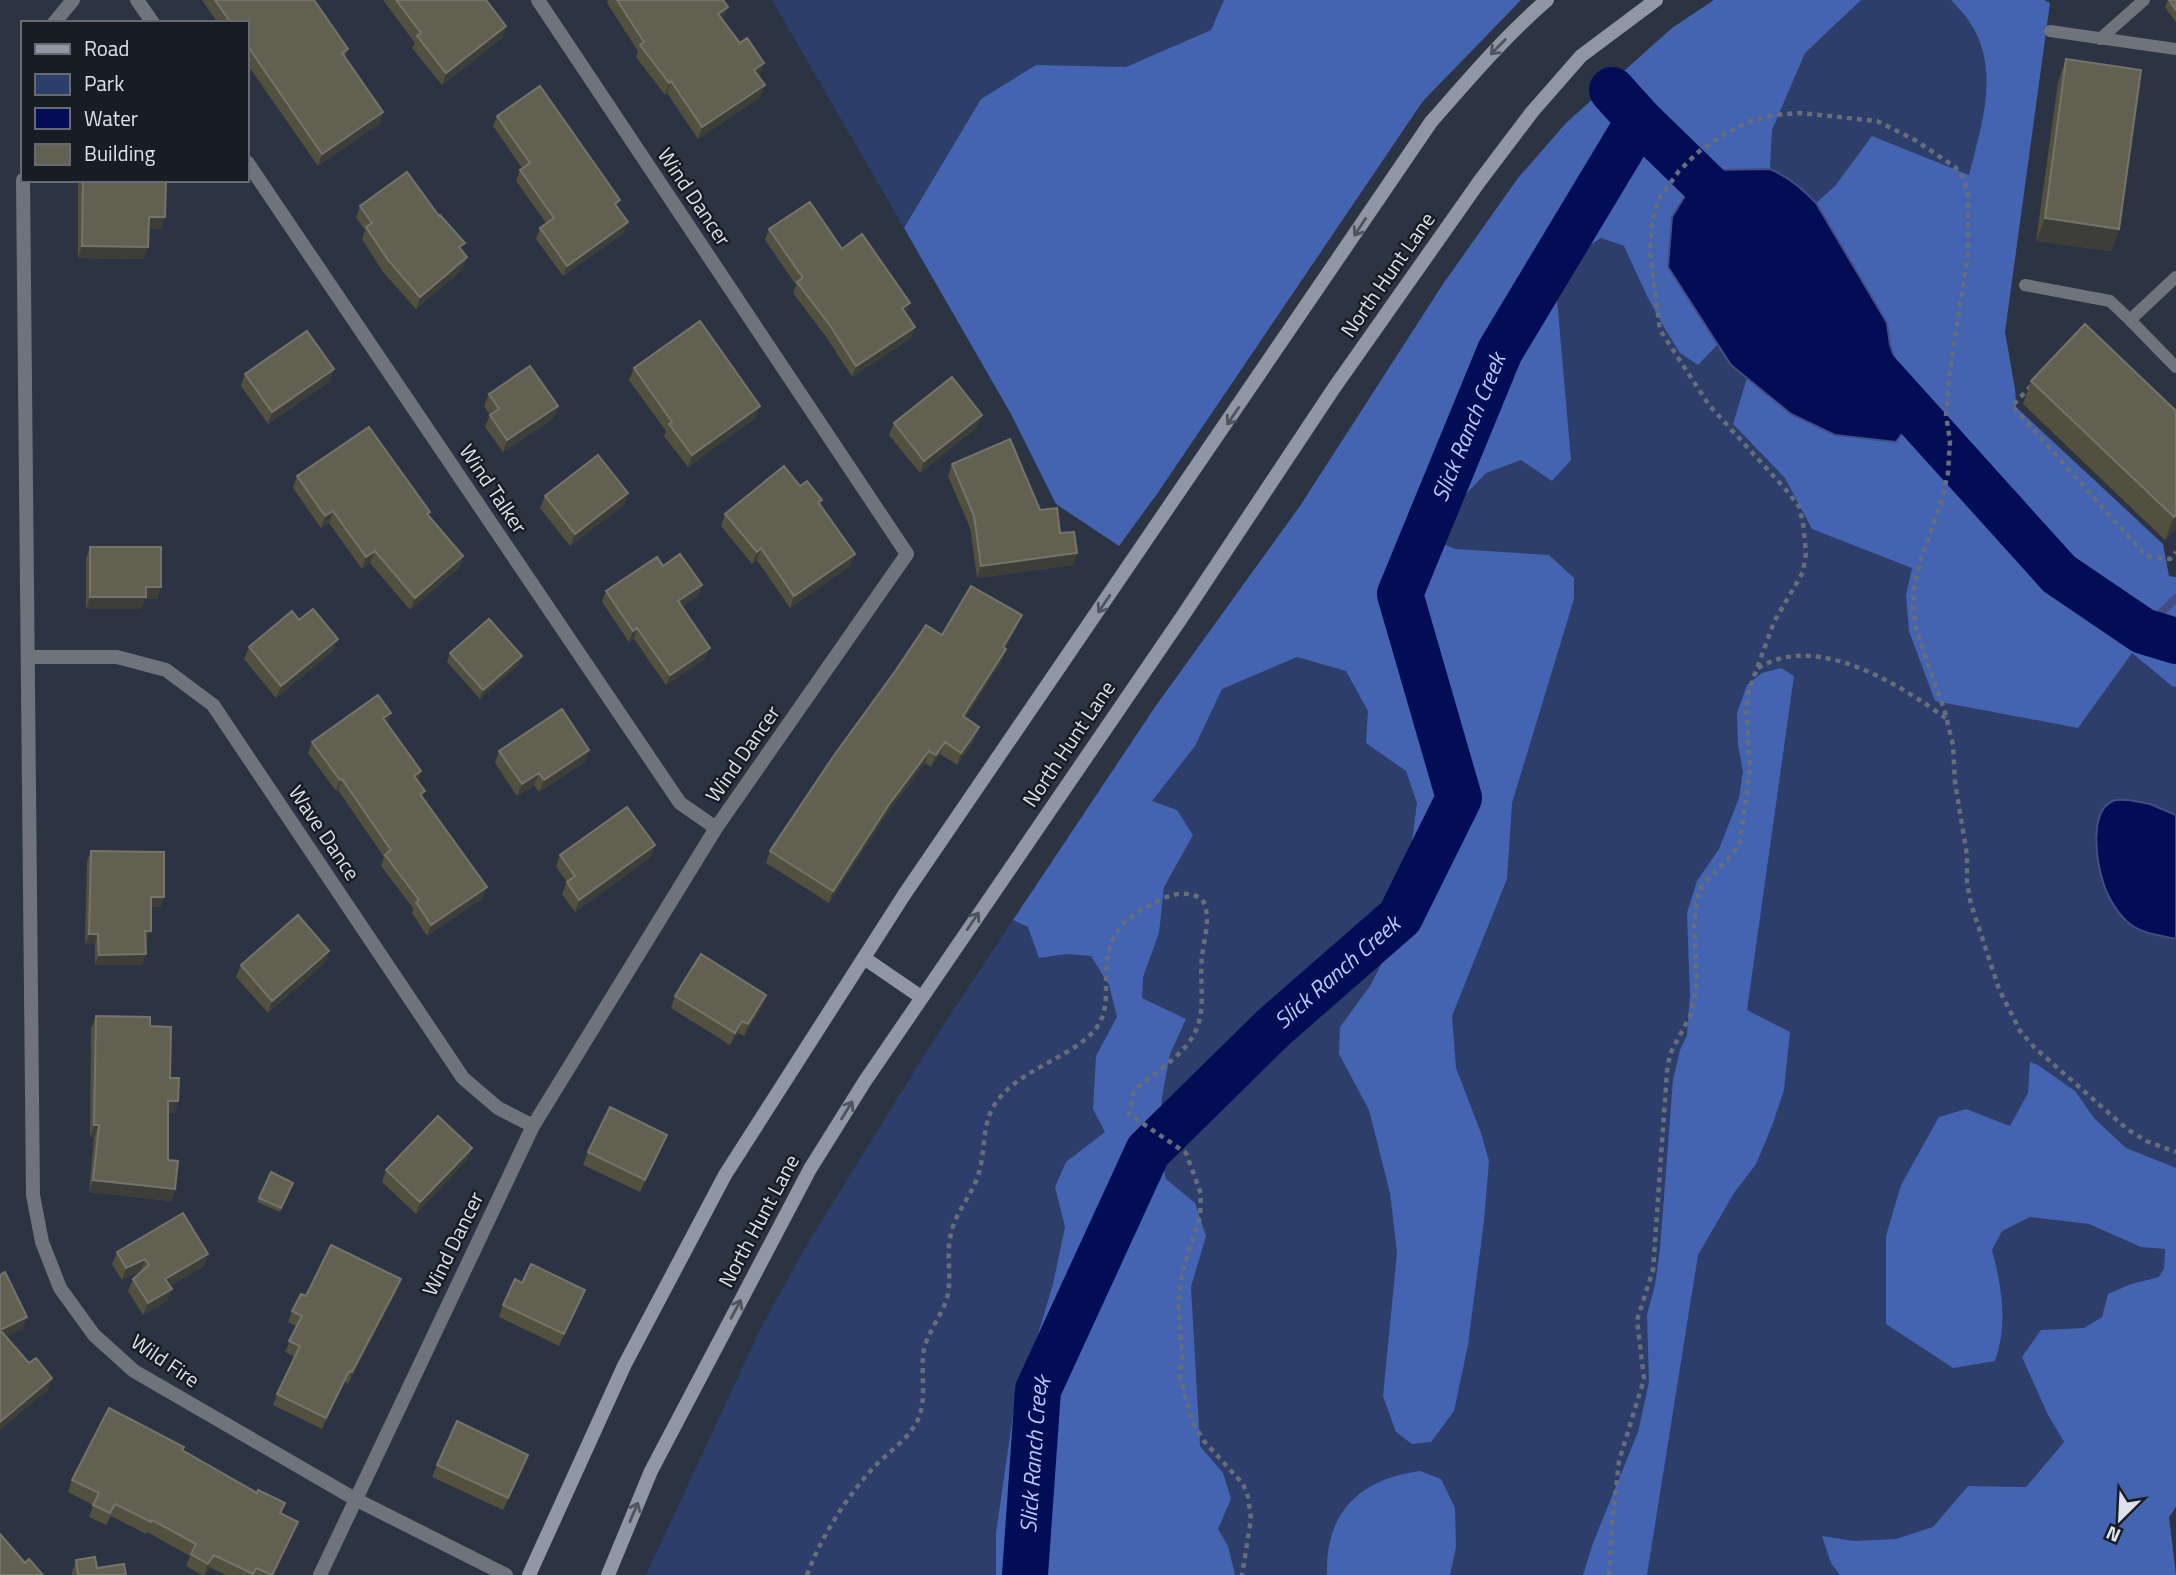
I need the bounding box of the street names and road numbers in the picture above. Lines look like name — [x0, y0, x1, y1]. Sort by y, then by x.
street label: Wind Dancer — [650, 141, 740, 252]
street label: North Hunt Lane — [1332, 205, 1442, 344]
street label: Wind Talker — [452, 437, 536, 540]
street label: North Hunt Lane — [1014, 674, 1122, 813]
street label: Wind Dancer — [697, 698, 788, 809]
street label: Wave Dance — [281, 778, 369, 886]
street label: North Hunt Lane — [710, 1148, 807, 1293]
street label: Wind Dancer — [413, 1186, 491, 1301]
street label: Wild Fire — [125, 1325, 206, 1395]

